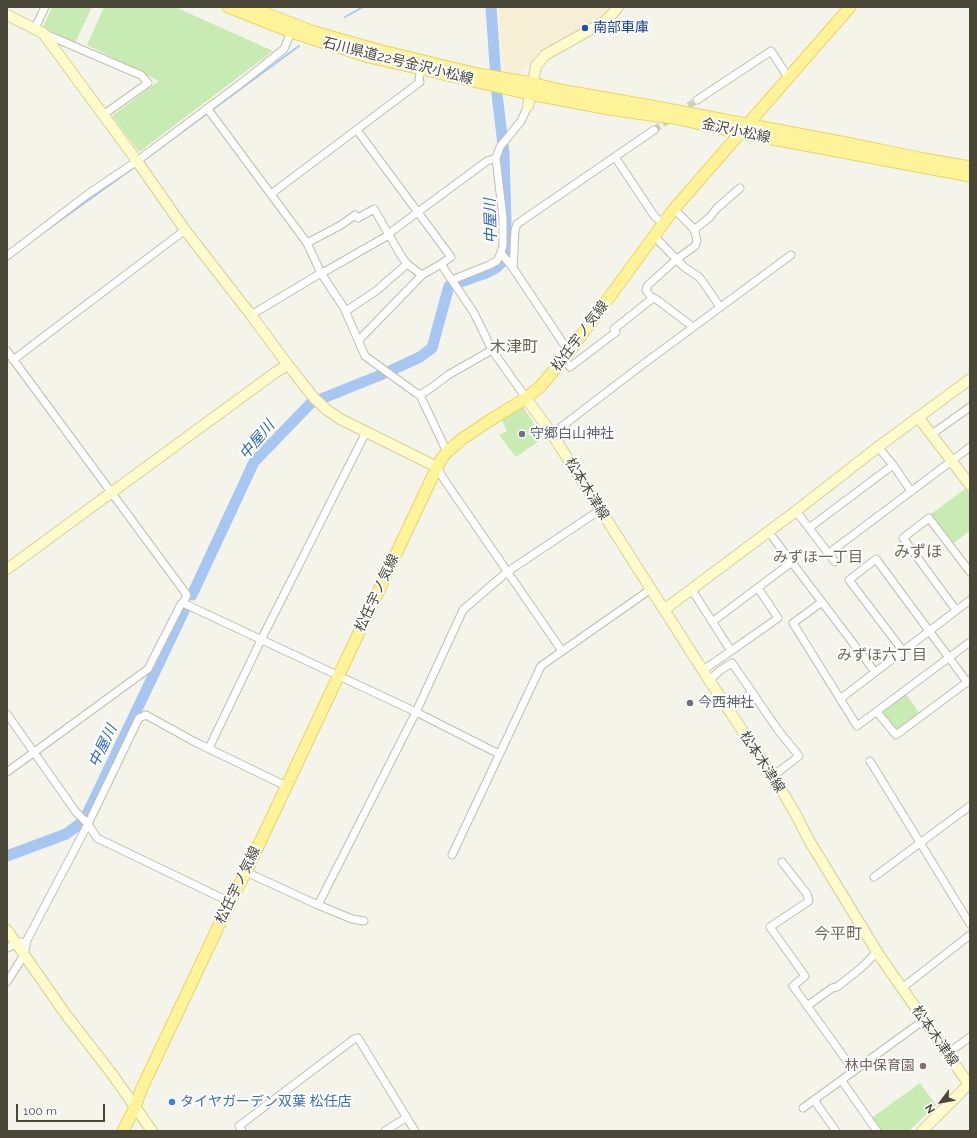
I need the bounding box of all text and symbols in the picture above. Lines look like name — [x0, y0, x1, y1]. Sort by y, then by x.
place label: 南部車庫 — [593, 20, 649, 36]
marker: 南部車庫 — [580, 23, 590, 33]
street label: 石川県道22号金沢小松線 — [321, 34, 475, 88]
street label: 金沢小松線 — [700, 116, 772, 146]
water label: 中屋川 — [481, 198, 501, 244]
street label: 松任宇ノ気線 — [548, 297, 612, 375]
district label: 木津町 — [490, 337, 538, 357]
water label: 中屋川 — [236, 417, 278, 463]
place label: 守郷白山神社 — [530, 426, 614, 442]
marker: 守郷白山神社 — [517, 429, 527, 439]
street label: 松本木津線 — [561, 455, 613, 523]
district label: みずほ — [894, 542, 942, 562]
district label: みずほ一丁目 — [773, 548, 863, 566]
street label: 松任宇ノ気線 — [352, 551, 402, 635]
district label: みずほ六丁目 — [837, 646, 927, 664]
place label: 今西神社 — [698, 695, 754, 711]
marker: 今西神社 — [685, 698, 695, 708]
water label: 中屋川 — [85, 722, 121, 770]
street label: 松本木津線 — [736, 728, 788, 796]
street label: 松任宇ノ気線 — [212, 844, 264, 926]
district label: 今平町 — [814, 924, 862, 944]
street label: 松本木津線 — [908, 1003, 962, 1069]
place label: 林中保育園 — [845, 1058, 915, 1074]
marker: 林中保育園 — [918, 1061, 928, 1071]
north arrow — [921, 1082, 961, 1122]
place label: タイヤガーデン双葉 松任店 — [180, 1094, 352, 1110]
scale bar — [18, 1096, 107, 1122]
marker: タイヤガーデン双葉 松任店 — [167, 1097, 177, 1107]
text: N — [923, 1102, 938, 1116]
text: 100 m — [23, 1104, 57, 1118]

